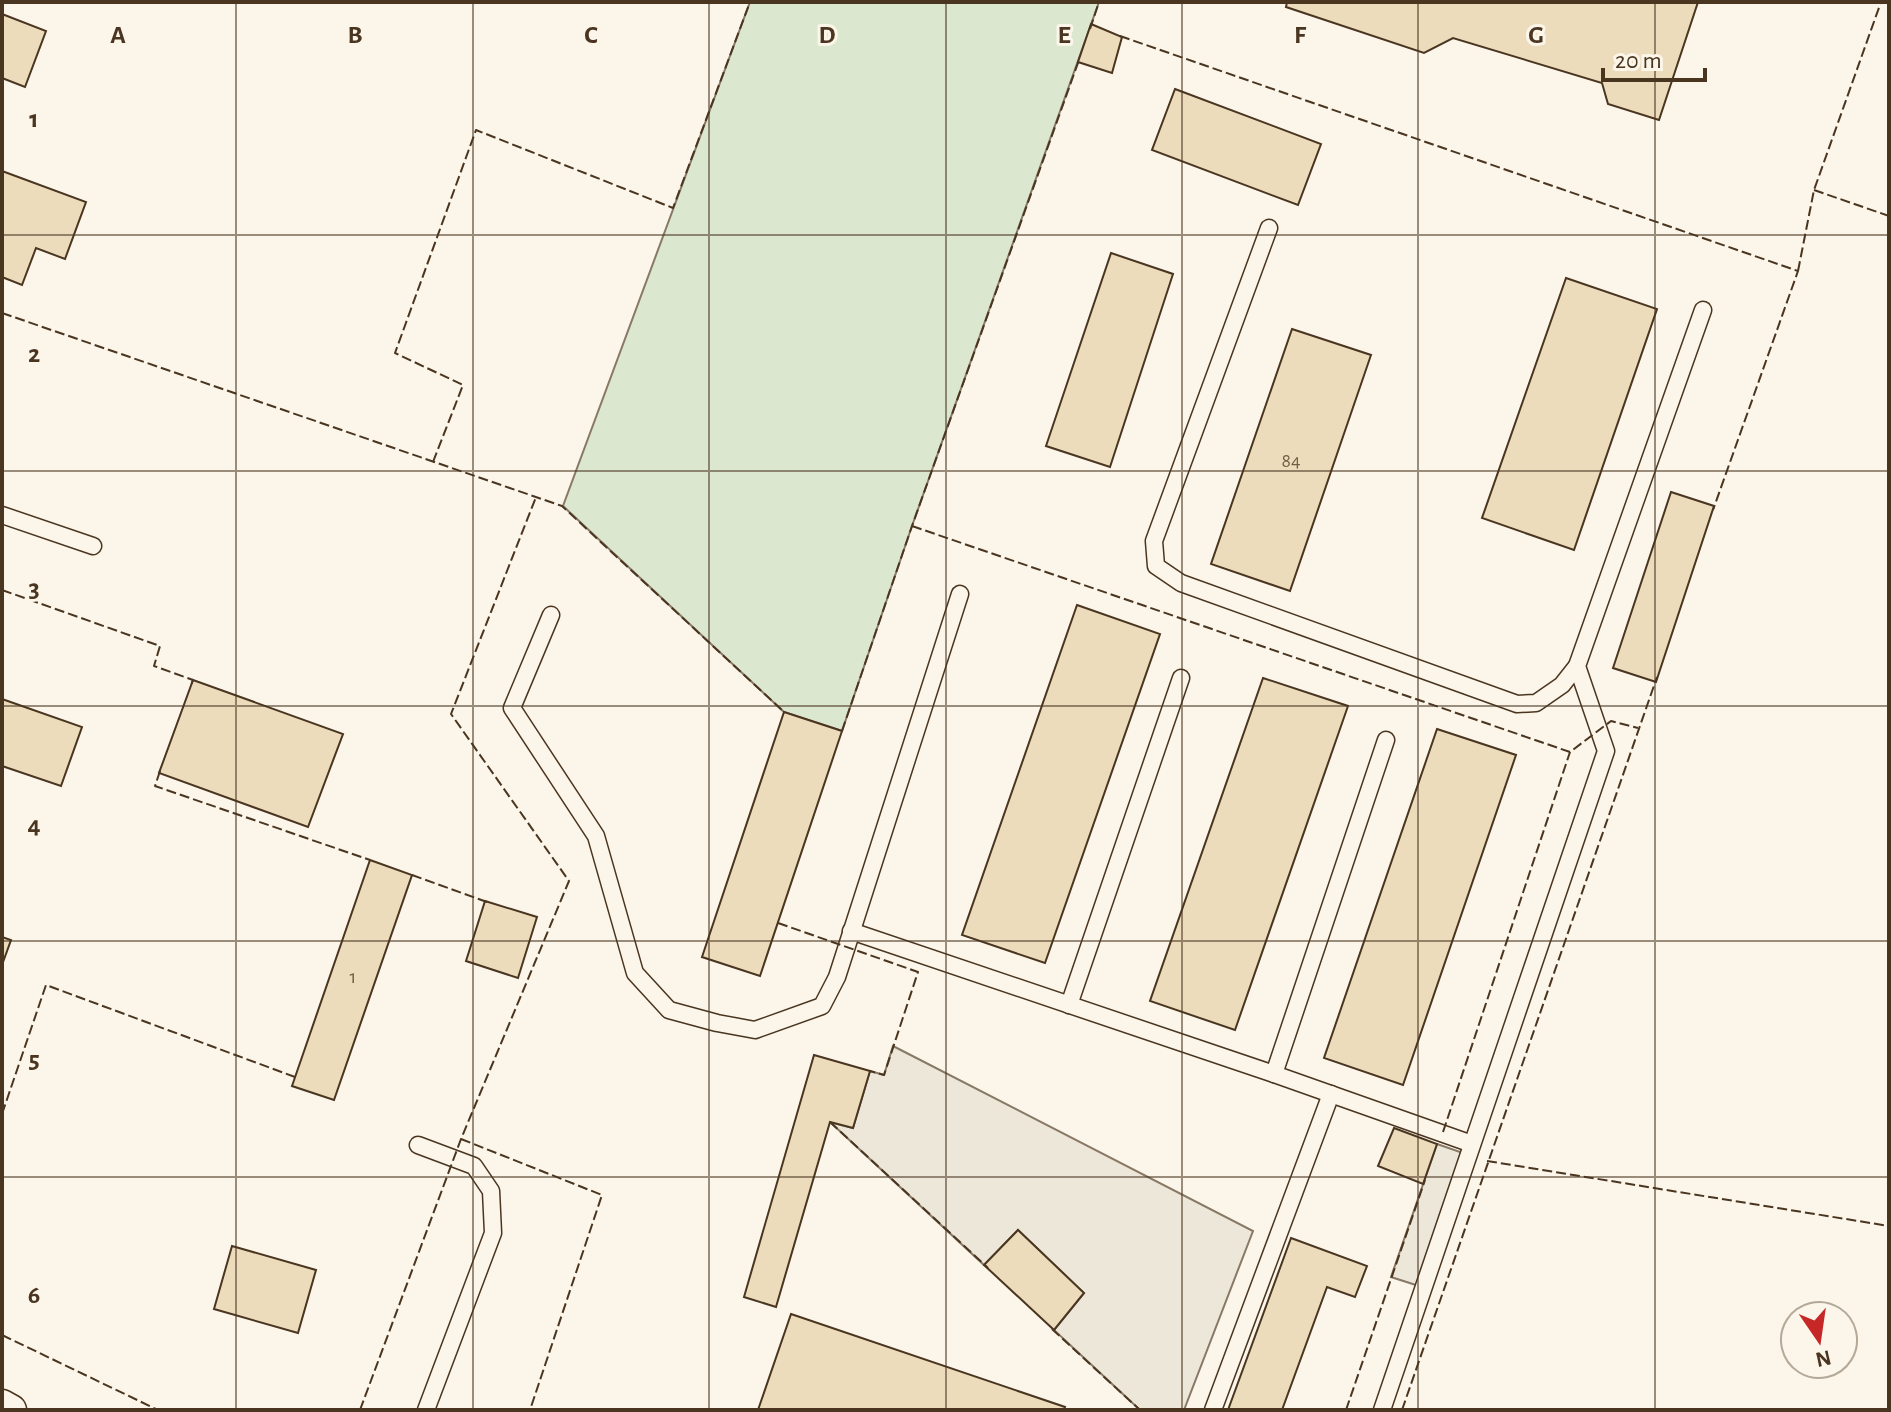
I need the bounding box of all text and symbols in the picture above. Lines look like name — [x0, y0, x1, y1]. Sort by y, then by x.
text: A — [110, 22, 126, 48]
text: B — [347, 22, 363, 48]
text: C — [584, 22, 598, 48]
text: D — [818, 22, 836, 48]
text: E — [1057, 22, 1071, 48]
text: F — [1294, 22, 1307, 48]
text: G — [1528, 22, 1544, 48]
scale bar — [1603, 32, 1705, 82]
text: 20 m — [1615, 49, 1662, 73]
text: 1 — [29, 106, 39, 132]
text: 2 — [28, 341, 40, 367]
house number: 84 — [1281, 451, 1301, 471]
text: 3 — [28, 576, 40, 602]
text: 4 — [27, 812, 41, 838]
house number: 1 — [350, 967, 356, 987]
text: 5 — [28, 1047, 40, 1073]
text: 6 — [28, 1282, 40, 1308]
north arrow — [1779, 1300, 1859, 1380]
text: N — [1813, 1346, 1833, 1371]

